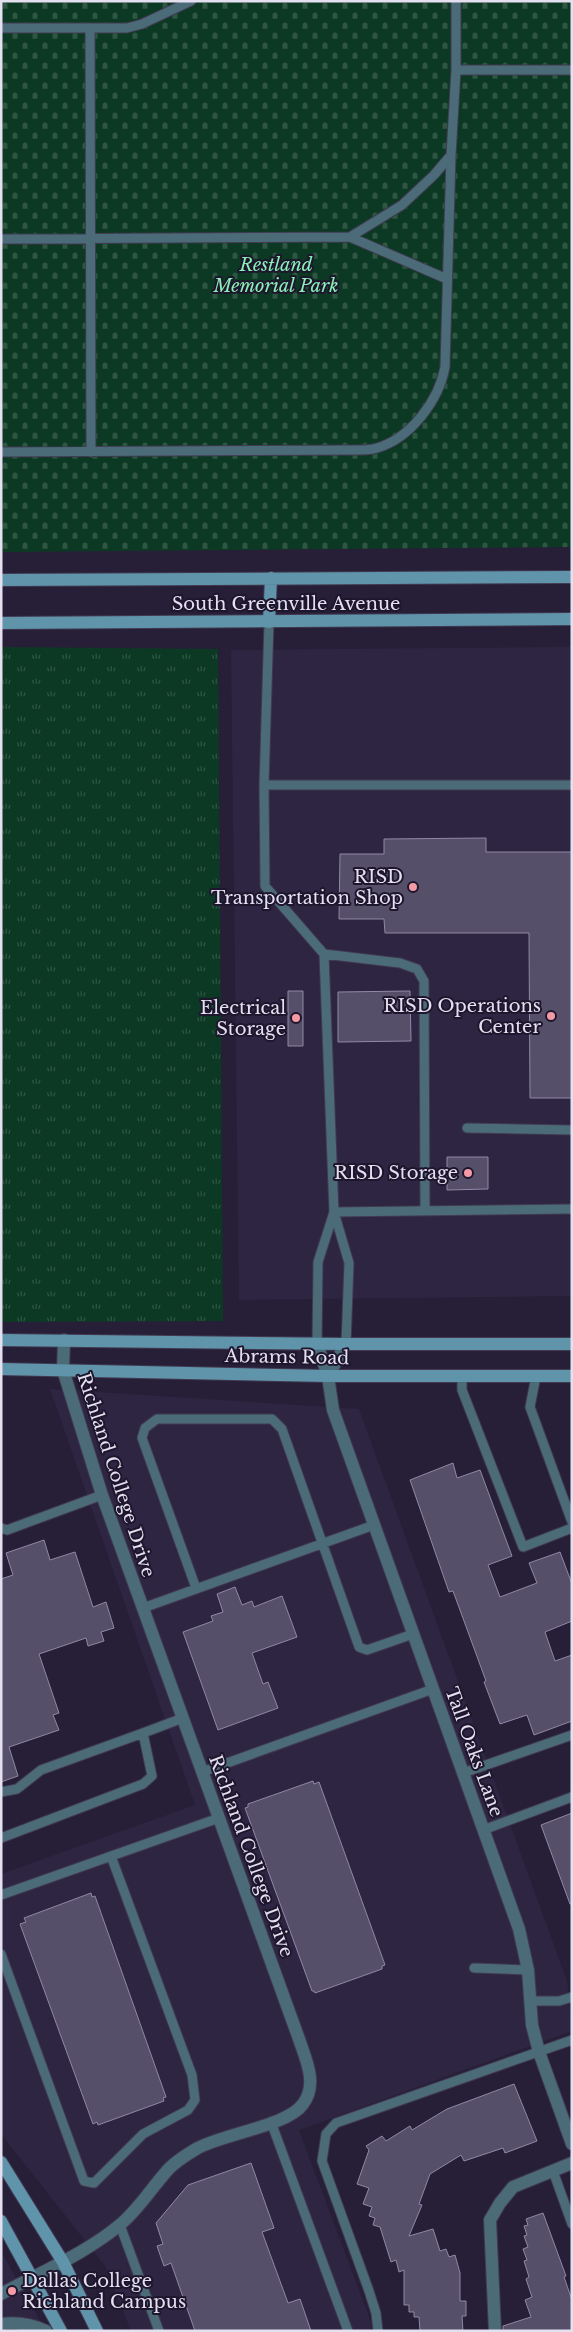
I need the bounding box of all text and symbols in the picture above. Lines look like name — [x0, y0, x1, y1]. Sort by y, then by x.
park label: Restland Memorial Park — [213, 254, 338, 297]
street label: South Greenville Avenue — [172, 593, 400, 615]
place label: RISD Transportation Shop — [211, 866, 403, 909]
marker: RISD Transportation Shop — [407, 881, 419, 893]
place label: RISD Operations Center — [383, 995, 541, 1038]
place label: Electrical Storage — [200, 997, 286, 1040]
marker: RISD Operations Center — [545, 1010, 557, 1022]
marker: Electrical Storage — [290, 1012, 302, 1024]
place label: RISD Storage — [334, 1162, 458, 1184]
marker: RISD Storage — [462, 1167, 474, 1179]
street label: Abrams Road — [223, 1345, 350, 1369]
street label: Richland College Drive — [73, 1370, 159, 1580]
street label: Tall Oaks Lane — [440, 1684, 508, 1820]
street label: Richland College Drive — [204, 1752, 298, 1960]
place label: Dallas College Richland Campus — [22, 2270, 186, 2313]
marker: Dallas College Richland Campus — [6, 2285, 18, 2297]

